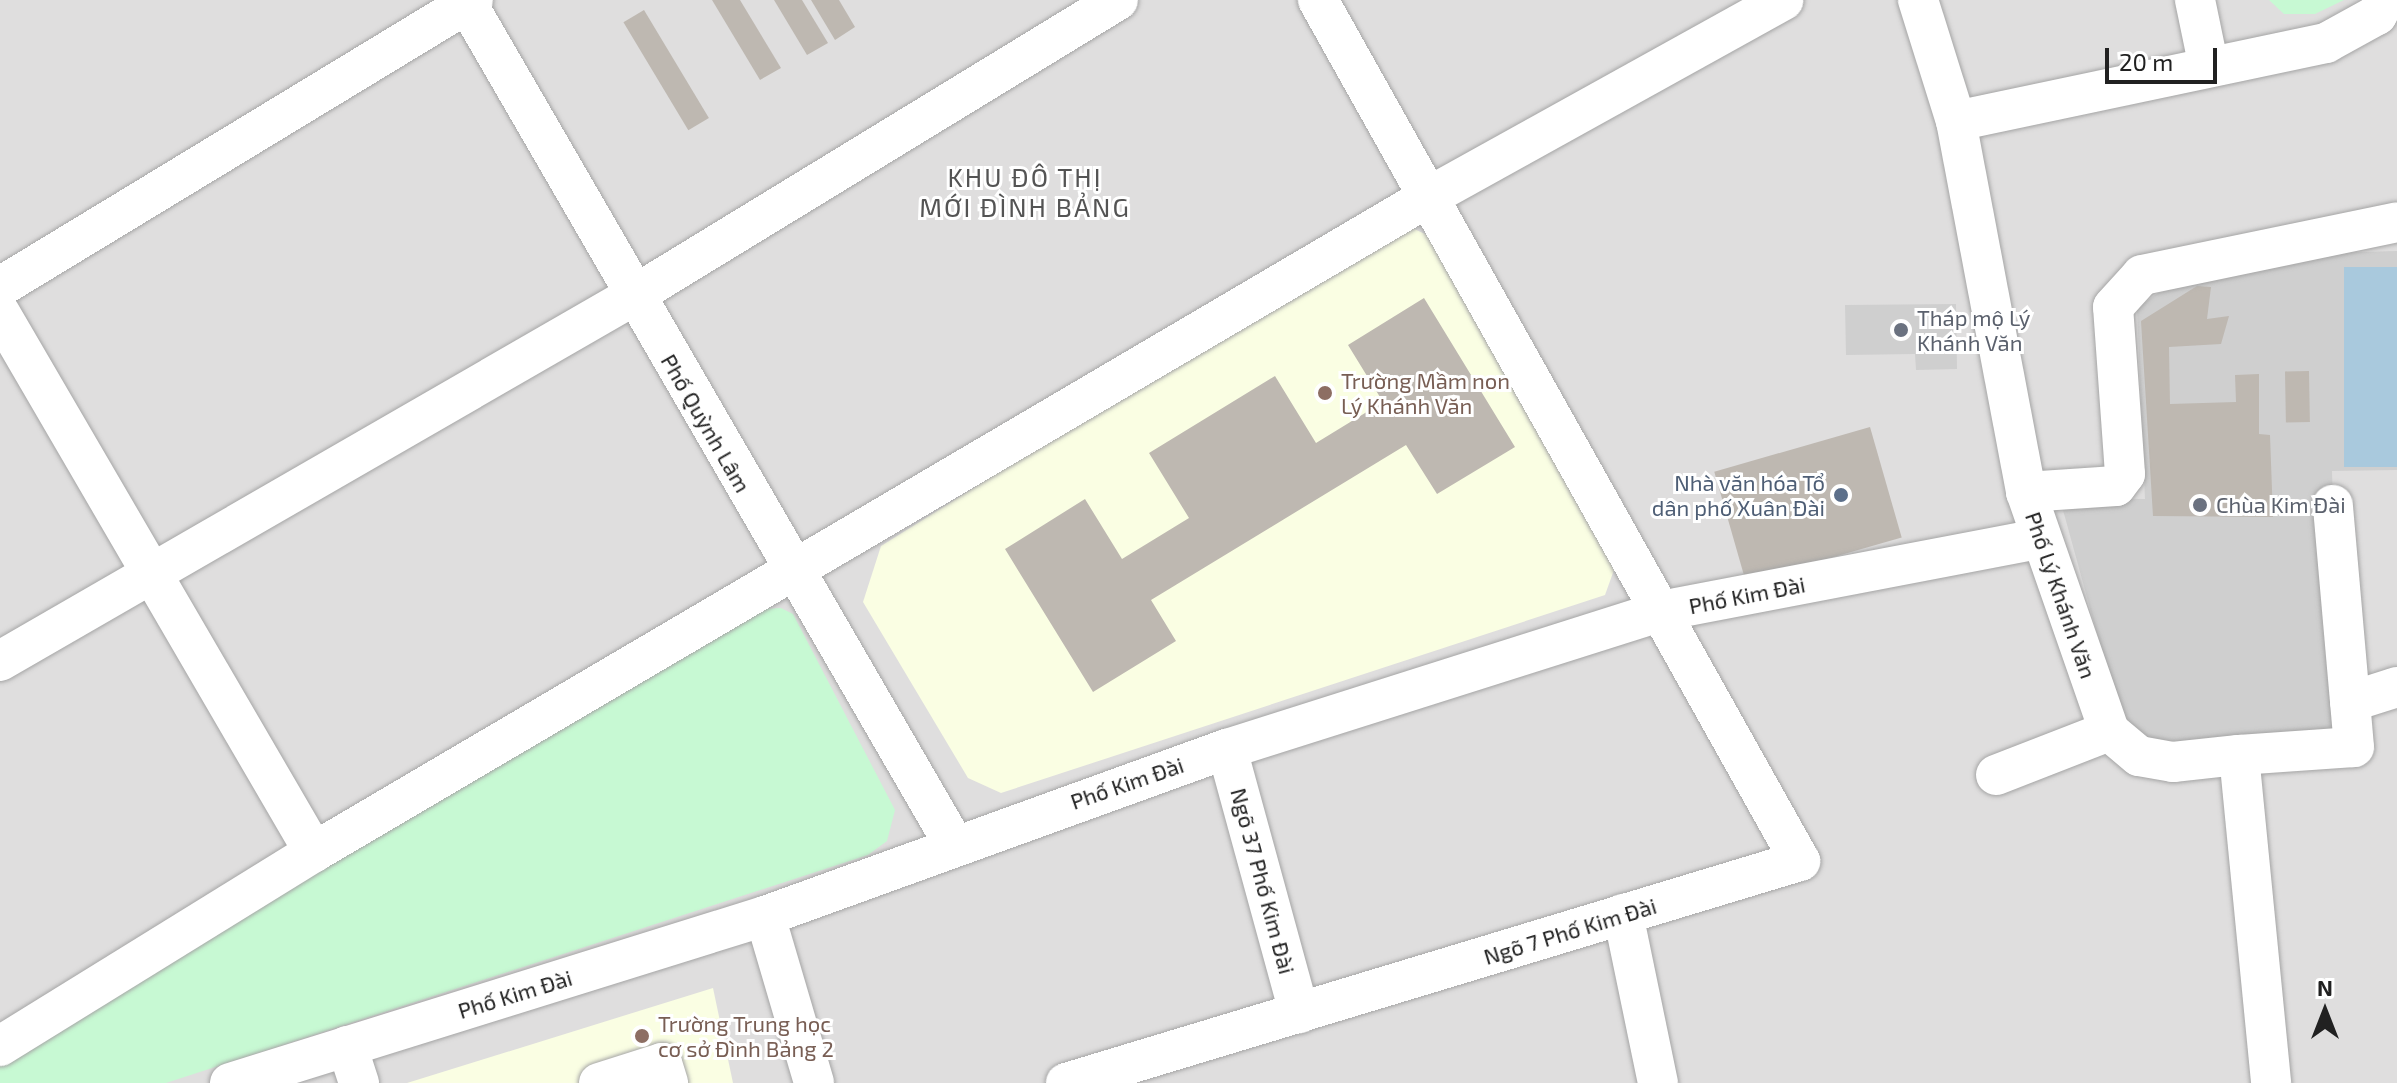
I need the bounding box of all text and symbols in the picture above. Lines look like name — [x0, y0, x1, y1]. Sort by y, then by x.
scale bar — [2109, 32, 2221, 82]
text: 20 m — [2119, 47, 2173, 76]
district label: KHU ĐÔ THỊ MỚI ĐÌNH BẢNG — [919, 161, 1131, 222]
place label: Tháp mộ Lý Khánh Văn — [1917, 304, 2030, 356]
marker: Tháp mộ Lý Khánh Văn — [1892, 321, 1910, 339]
street label: Phố Quỳnh Lâm — [656, 349, 756, 497]
place label: Trường Mầm non Lý Khánh Văn — [1341, 367, 1510, 418]
marker: Trường Mầm non Lý Khánh Văn — [1316, 384, 1334, 402]
place label: Nhà văn hóa Tổ dân phố Xuân Đài — [1652, 469, 1825, 520]
marker: Nhà văn hóa Tổ dân phố Xuân Đài — [1832, 486, 1850, 504]
place label: Chùa Kim Đài — [2216, 492, 2346, 518]
marker: Chùa Kim Đài — [2191, 496, 2209, 514]
street label: Phố Lý Khánh Văn — [2020, 508, 2102, 682]
street label: Phố Kim Đài — [1687, 571, 1807, 619]
street label: Phố Kim Đài — [1067, 751, 1187, 815]
street label: Ngõ 37 Phố Kim Đài — [1225, 785, 1301, 977]
street label: Ngõ 7 Phố Kim Đài — [1480, 892, 1660, 970]
street label: Phố Kim Đài — [455, 964, 575, 1024]
north arrow — [2285, 971, 2365, 1051]
text: N — [2317, 974, 2333, 1000]
place label: Trường Trung học cơ sở Đình Bảng 2 — [658, 1010, 834, 1062]
marker: Trường Trung học cơ sở Đình Bảng 2 — [633, 1027, 651, 1045]

